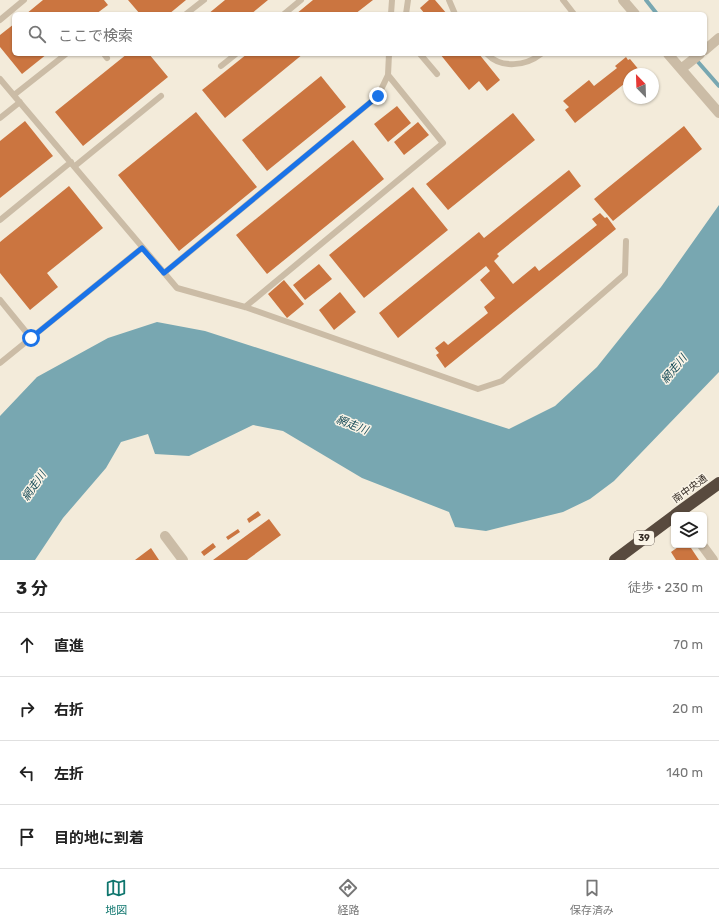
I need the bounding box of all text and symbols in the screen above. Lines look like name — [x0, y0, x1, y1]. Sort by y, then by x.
search box — [12, 12, 707, 56]
icon: search — [26, 23, 48, 45]
text: ここで検索 — [58, 27, 133, 45]
north arrow — [623, 68, 659, 104]
route end — [369, 87, 387, 105]
route start — [22, 329, 40, 347]
water label: 網走川 — [659, 351, 690, 386]
water label: 網走川 — [334, 413, 371, 437]
water label: 網走川 — [19, 468, 49, 503]
street label: 南中央通 — [670, 472, 710, 506]
map controls — [671, 512, 707, 548]
button: layers — [671, 512, 707, 548]
road number: 39 — [634, 531, 654, 545]
text: 3 分 — [16, 578, 48, 598]
text: 徒歩 · 230 m — [628, 580, 703, 595]
icon: ahead — [16, 634, 38, 656]
text: 直進 — [54, 637, 84, 655]
text: 70 m — [673, 637, 703, 652]
icon: right — [16, 698, 38, 720]
text: 右折 — [54, 701, 84, 719]
text: 20 m — [672, 701, 703, 716]
icon: left — [16, 762, 38, 784]
text: 左折 — [54, 765, 84, 783]
text: 140 m — [666, 765, 703, 780]
icon: arrive — [16, 826, 38, 848]
text: 目的地に到着 — [54, 829, 144, 847]
tab: 地図 — [105, 877, 127, 917]
tab: 経路 — [337, 877, 359, 917]
tab: 保存済み — [570, 877, 614, 917]

